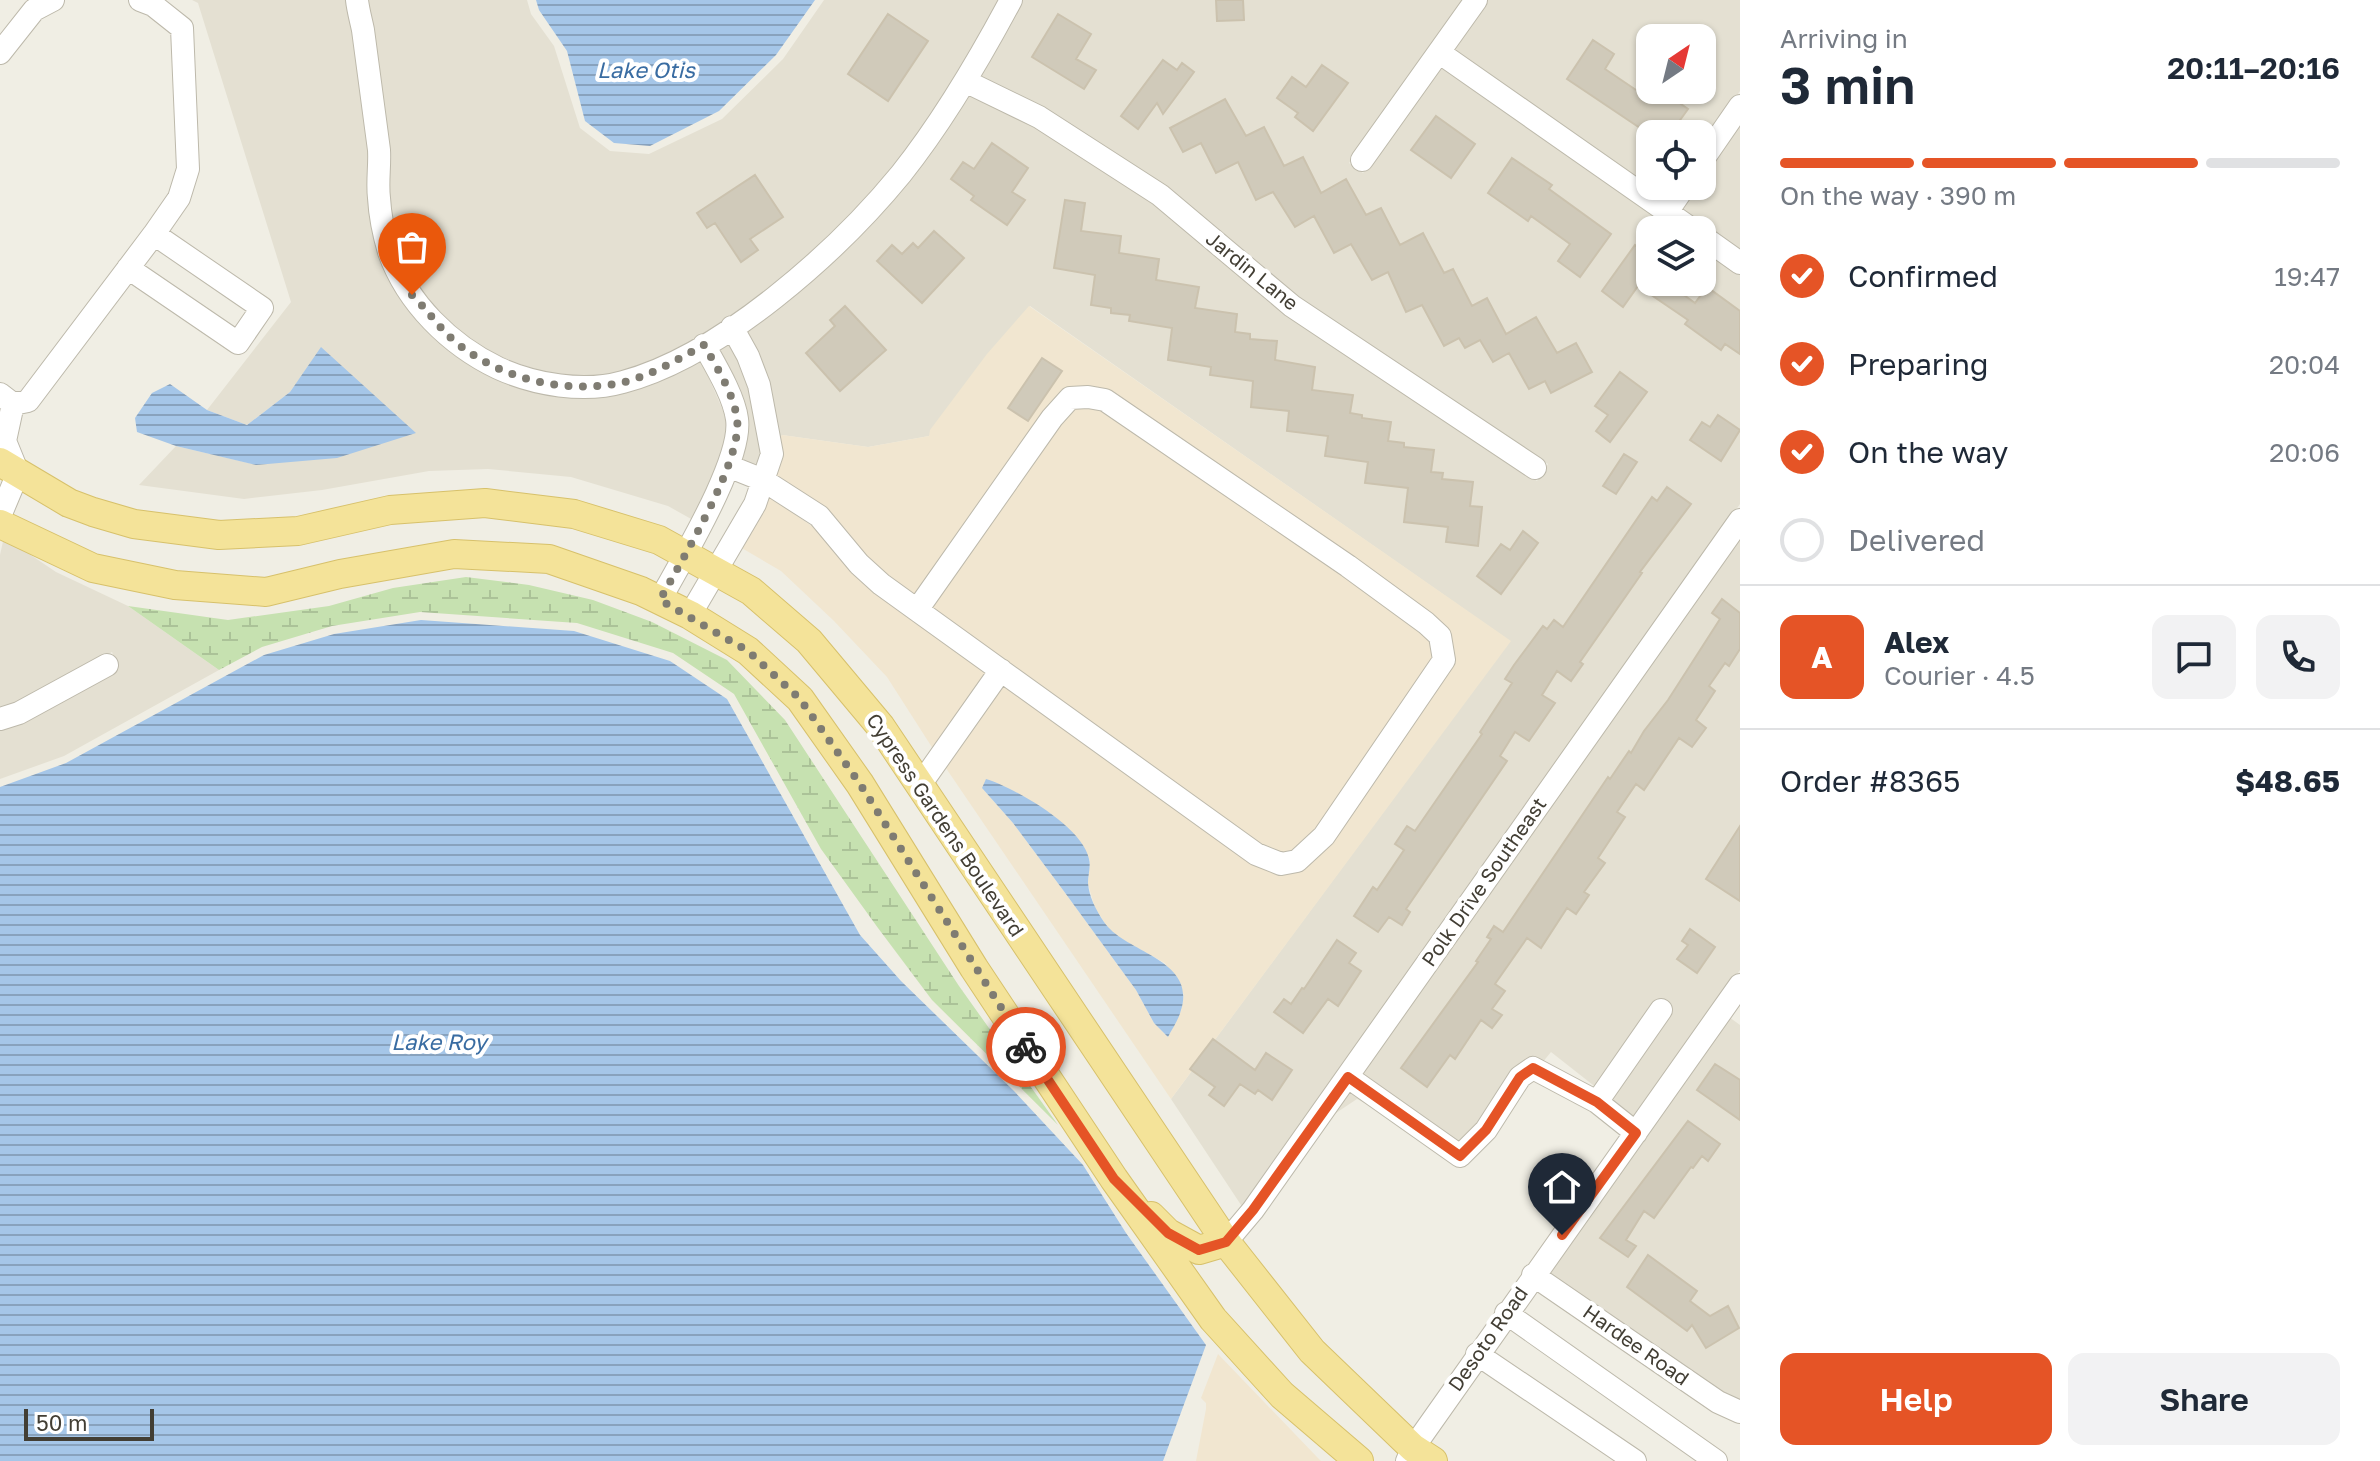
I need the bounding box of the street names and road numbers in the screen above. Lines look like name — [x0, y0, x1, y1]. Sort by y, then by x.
street label: Jardin Lane — [1202, 226, 1304, 315]
street label: Cypress Gardens Boulevard — [862, 708, 1030, 941]
street label: Polk Drive Southeast — [1416, 792, 1551, 971]
street label: Desoto Road — [1442, 1281, 1532, 1395]
street label: Hardee Road — [1579, 1299, 1694, 1389]

